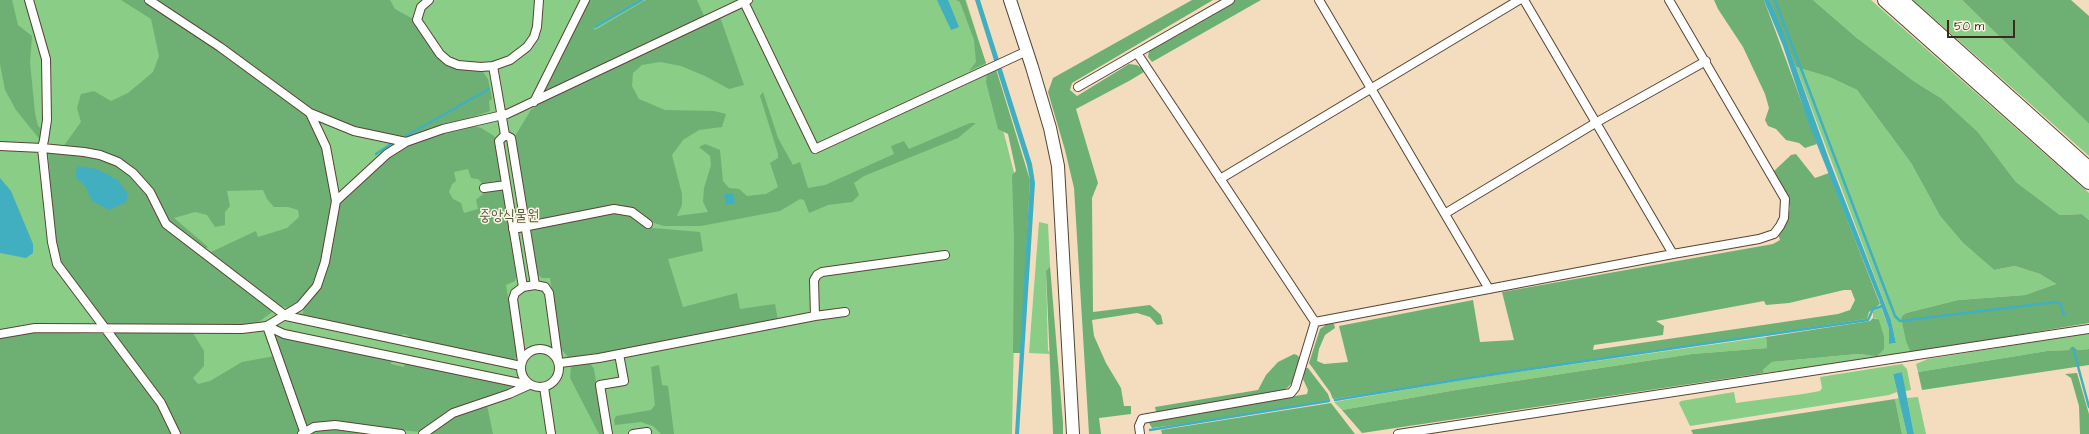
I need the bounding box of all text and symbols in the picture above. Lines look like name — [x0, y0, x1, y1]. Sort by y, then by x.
scale bar — [1949, 12, 2017, 38]
text: 50 m — [1954, 18, 1984, 35]
park label: 중앙식물원 — [479, 208, 539, 226]

